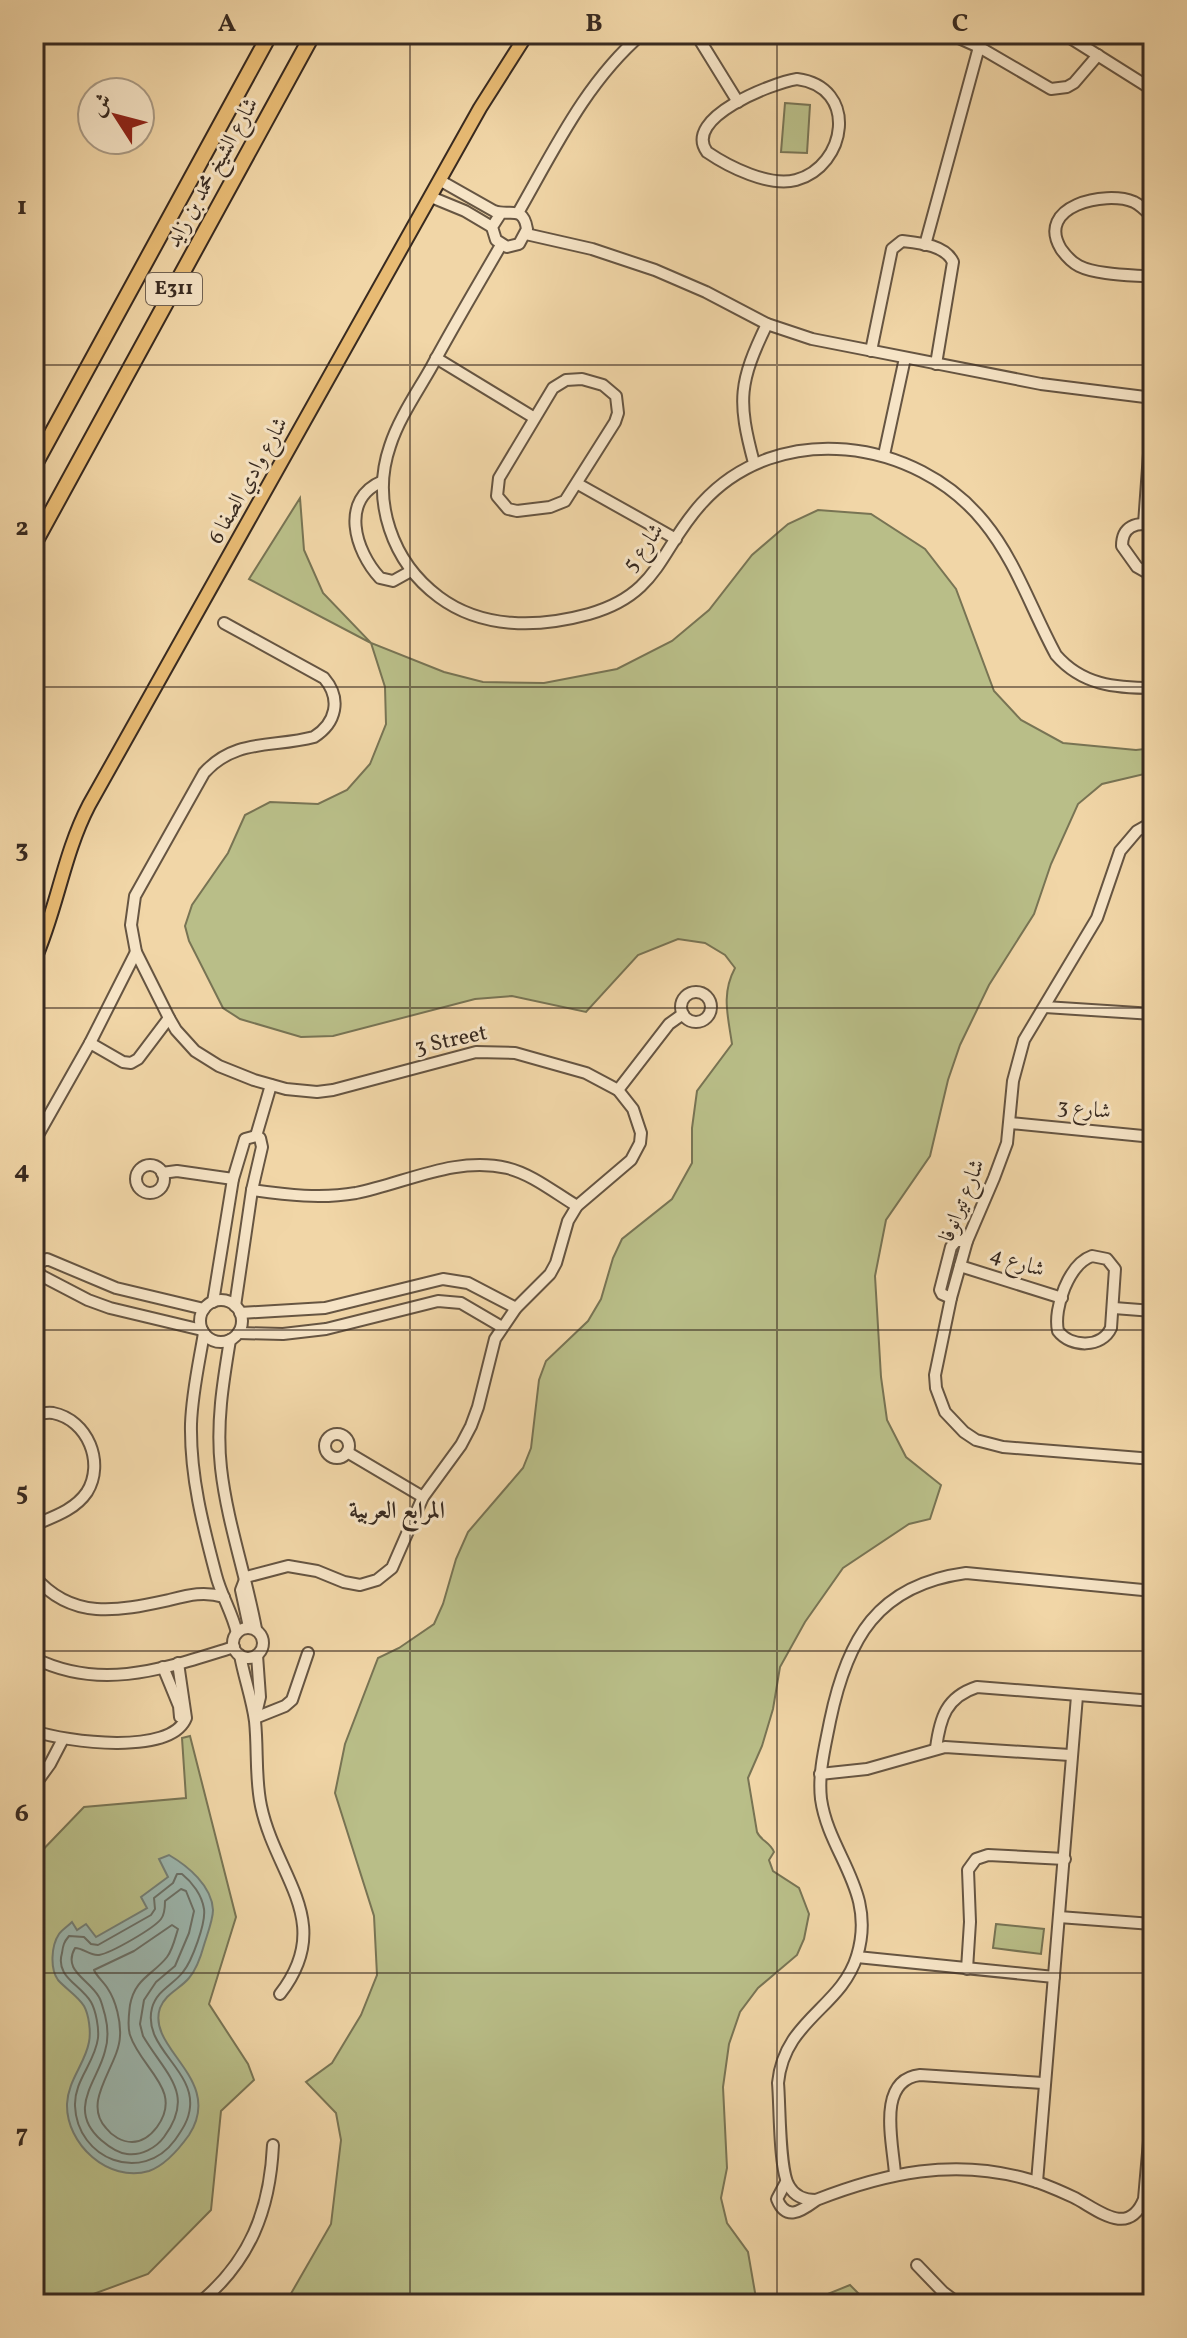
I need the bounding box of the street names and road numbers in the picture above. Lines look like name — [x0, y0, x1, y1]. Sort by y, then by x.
street label: شارع الشيخ محمد بن زايد — [159, 92, 269, 255]
road number: E311 — [146, 273, 202, 305]
street label: شارع وادي الصفا 6 — [201, 412, 298, 551]
street label: شارع 5 — [616, 517, 673, 579]
street label: 3 Street — [412, 1018, 490, 1064]
street label: شارع 3 — [1055, 1092, 1112, 1129]
street label: شارع تيرانوفا — [932, 1155, 995, 1247]
street label: شارع 4 — [985, 1240, 1048, 1287]

